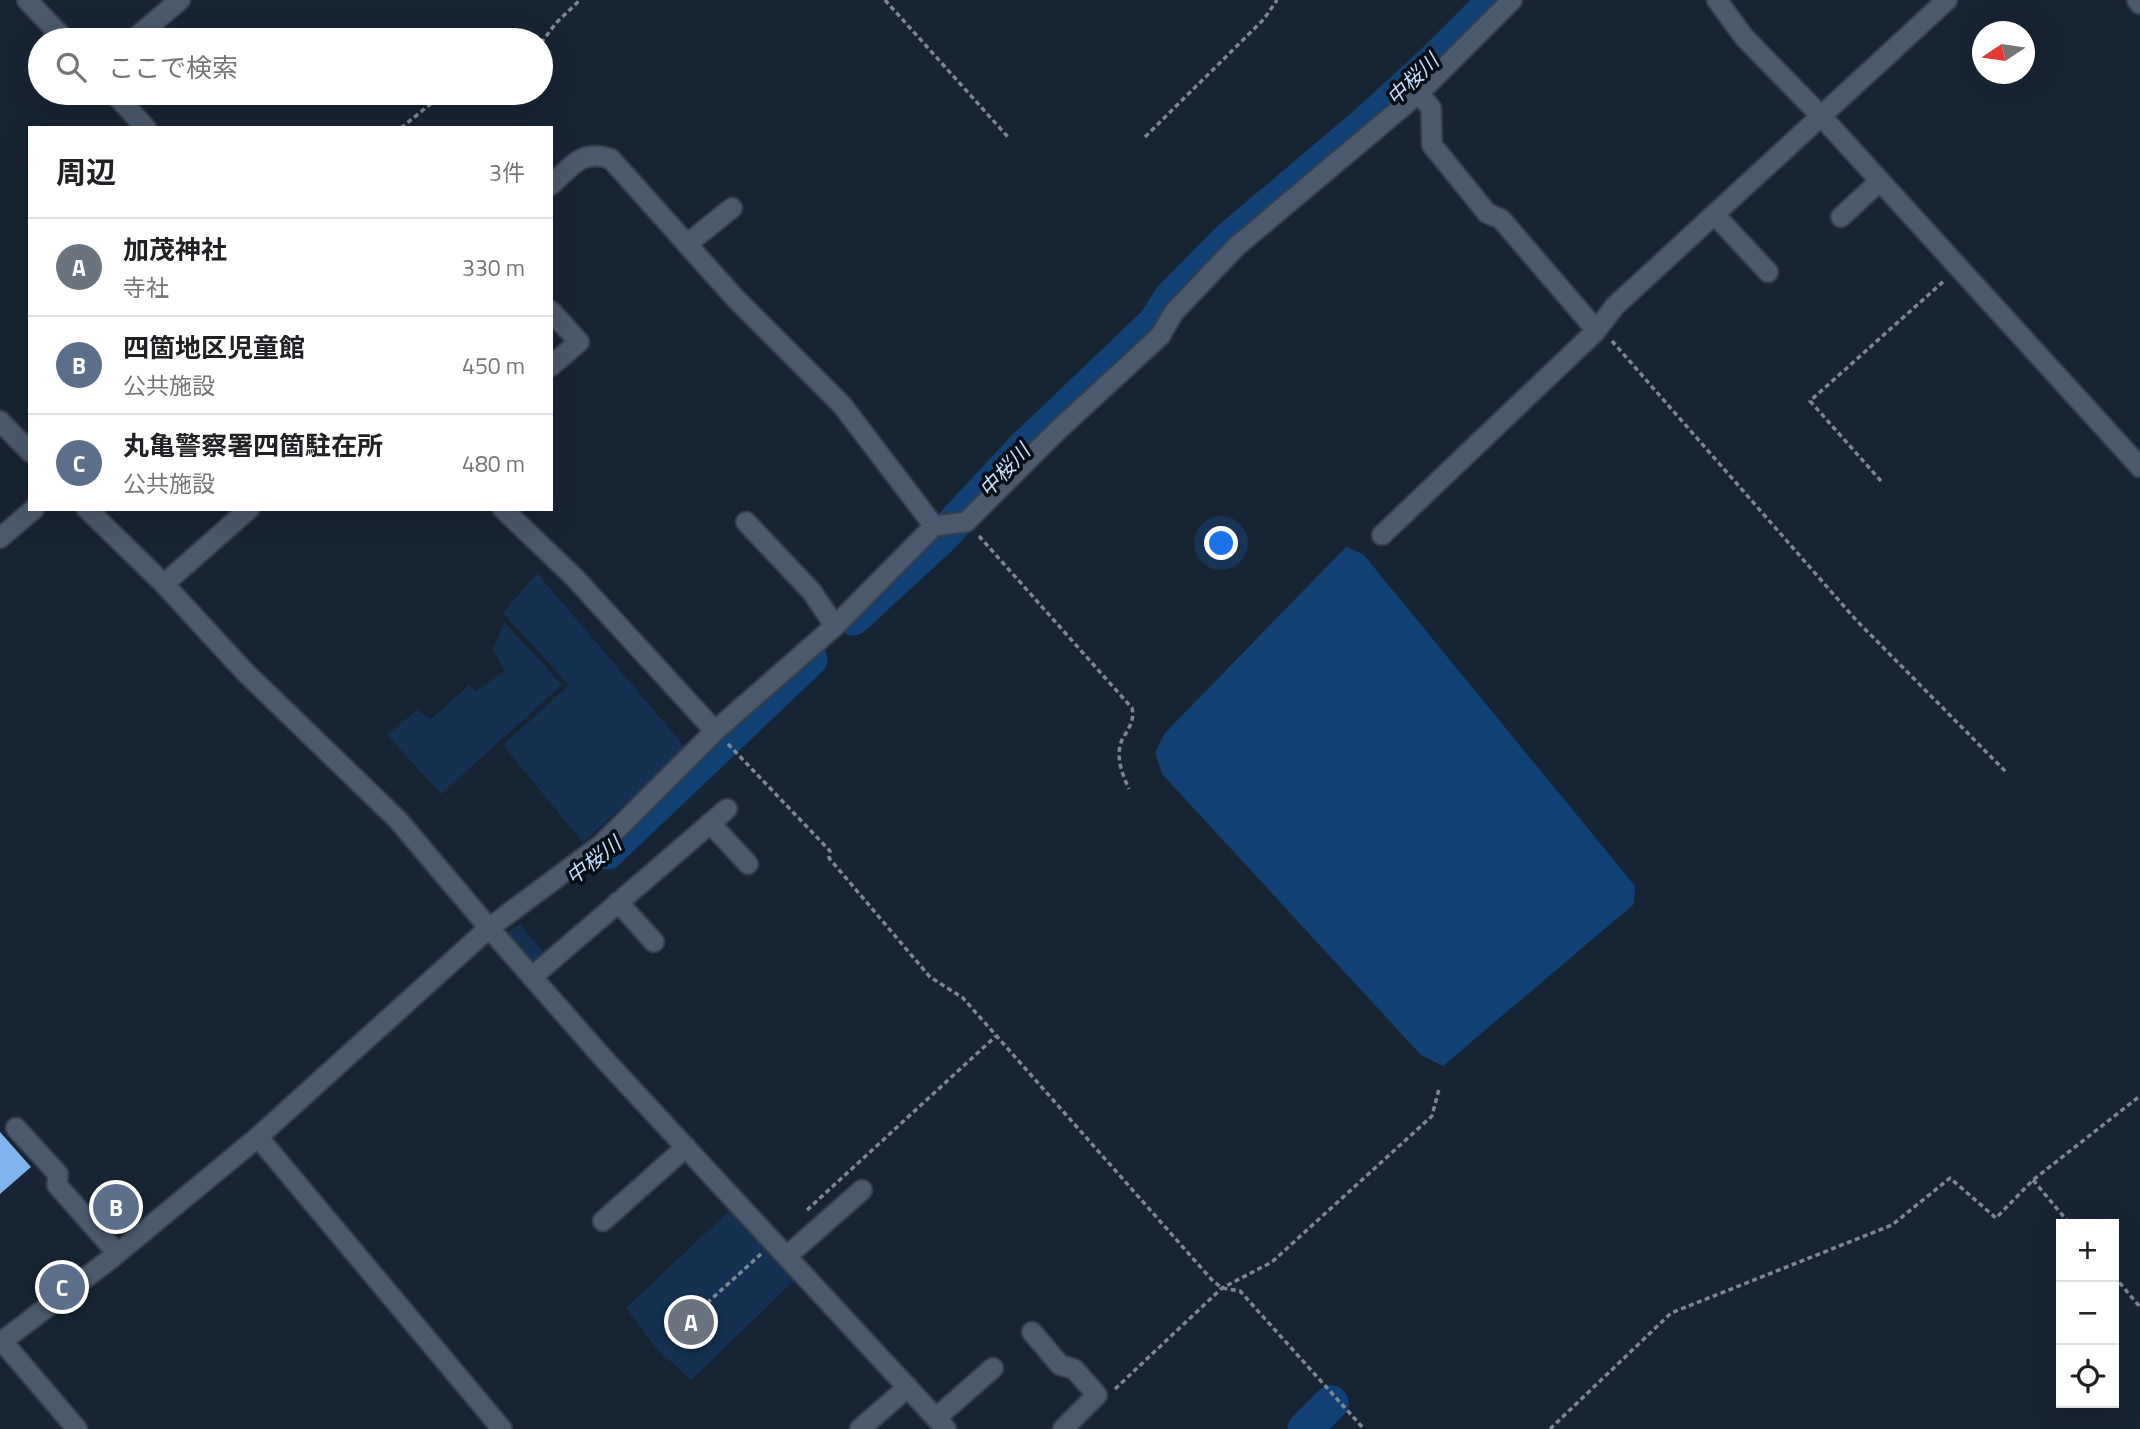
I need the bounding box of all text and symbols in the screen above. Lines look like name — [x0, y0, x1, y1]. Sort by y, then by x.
north arrow — [1972, 21, 2035, 84]
search box — [28, 28, 553, 105]
water label: 中桜川 — [1378, 44, 1447, 112]
icon: search — [52, 48, 90, 86]
text: ここで検索 — [108, 48, 238, 87]
text: 周辺 — [56, 149, 116, 195]
text: 3件 — [489, 155, 525, 190]
text: 加茂神社 — [123, 230, 227, 269]
text: A — [72, 250, 86, 285]
text: 330 m — [462, 250, 525, 285]
text: 寺社 — [123, 270, 169, 305]
text: 四箇地区児童館 — [123, 328, 305, 367]
text: B — [72, 348, 86, 383]
text: 450 m — [462, 348, 525, 383]
text: 公共施設 — [123, 368, 215, 403]
text: 丸亀警察署四箇駐在所 — [123, 426, 383, 465]
water label: 中桜川 — [971, 435, 1039, 504]
text: C — [73, 446, 85, 481]
text: 480 m — [462, 446, 525, 481]
text: 公共施設 — [123, 466, 215, 501]
your location — [1204, 526, 1238, 560]
water label: 中桜川 — [558, 827, 629, 892]
pin: B — [93, 1181, 139, 1233]
map controls — [2056, 1219, 2119, 1408]
button: + — [2056, 1219, 2119, 1282]
pin: C — [39, 1261, 85, 1313]
button: − — [2056, 1282, 2119, 1345]
pin: A — [668, 1296, 714, 1348]
button: locate — [2056, 1345, 2119, 1408]

